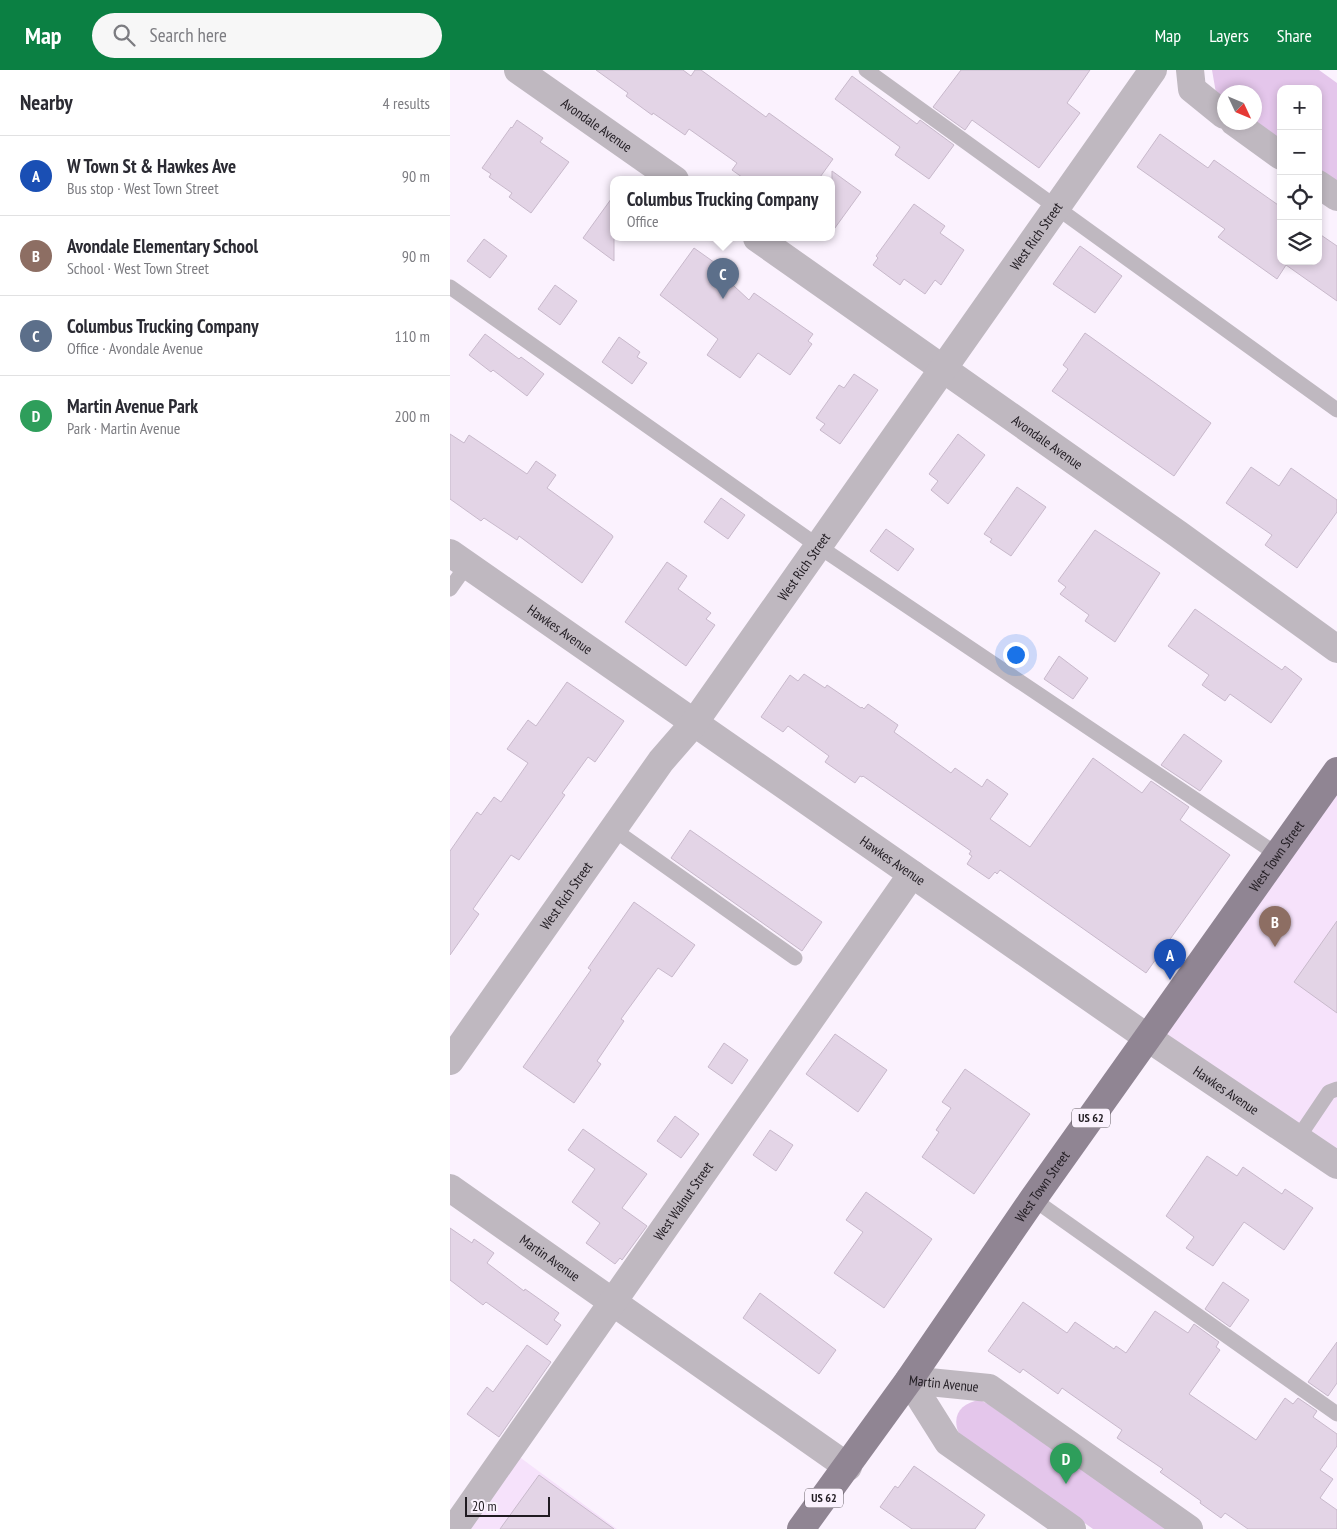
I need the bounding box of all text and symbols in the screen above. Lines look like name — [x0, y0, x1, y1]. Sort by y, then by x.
search box — [92, 13, 442, 58]
text: Map — [25, 20, 62, 51]
icon: search — [110, 21, 138, 49]
text: Search here — [150, 23, 227, 47]
text: Map — [1155, 24, 1181, 47]
text: Layers — [1209, 24, 1249, 47]
text: Share — [1277, 24, 1312, 47]
north arrow — [1217, 85, 1262, 130]
map controls — [1277, 85, 1322, 265]
button: + — [1277, 85, 1322, 130]
text: Nearby — [20, 89, 73, 116]
text: 4 results — [383, 93, 430, 113]
street label: Avondale Avenue — [558, 94, 636, 156]
button: − — [1277, 130, 1322, 175]
text: W Town St & Hawkes Ave — [67, 154, 236, 178]
text: A — [32, 166, 40, 186]
text: 90 m — [402, 166, 430, 186]
button: locate — [1277, 175, 1322, 220]
popup — [610, 176, 835, 241]
text: Bus stop · West Town Street — [67, 178, 219, 198]
text: Columbus Trucking Company — [627, 187, 818, 211]
street label: West Rich Street — [1006, 199, 1066, 274]
text: Office — [627, 211, 659, 231]
button: layers — [1277, 220, 1322, 265]
text: Avondale Elementary School — [67, 234, 258, 258]
text: B — [32, 246, 40, 266]
text: 90 m — [402, 246, 430, 266]
text: School · West Town Street — [67, 258, 209, 278]
pin: C — [707, 258, 739, 299]
text: Columbus Trucking Company — [67, 314, 259, 338]
text: C — [32, 326, 40, 346]
text: 110 m — [395, 326, 430, 346]
text: Office · Avondale Avenue — [67, 338, 203, 358]
text: Martin Avenue Park — [67, 394, 198, 418]
text: D — [32, 406, 40, 426]
text: 200 m — [395, 406, 430, 426]
street label: Avondale Avenue — [1008, 411, 1087, 473]
text: Park · Martin Avenue — [67, 418, 180, 438]
street label: West Rich Street — [774, 529, 834, 604]
street label: Hawkes Avenue — [524, 601, 596, 658]
your location — [1003, 642, 1029, 668]
street label: West Town Street — [1245, 817, 1308, 895]
street label: Hawkes Avenue — [857, 832, 929, 890]
street label: West Rich Street — [536, 858, 596, 933]
pin: B — [1259, 906, 1291, 947]
pin: A — [1154, 939, 1186, 980]
street label: Hawkes Avenue — [1190, 1062, 1262, 1119]
road number: US 62 — [1072, 1108, 1110, 1128]
street label: West Town Street — [1011, 1147, 1073, 1226]
street label: West Walnut Street — [649, 1158, 717, 1244]
street label: Martin Avenue — [516, 1231, 584, 1286]
street label: Martin Avenue — [908, 1371, 980, 1396]
pin: D — [1050, 1443, 1082, 1484]
road number: US 62 — [805, 1489, 843, 1508]
scale bar — [465, 1494, 550, 1517]
text: 20 m — [472, 1497, 497, 1515]

